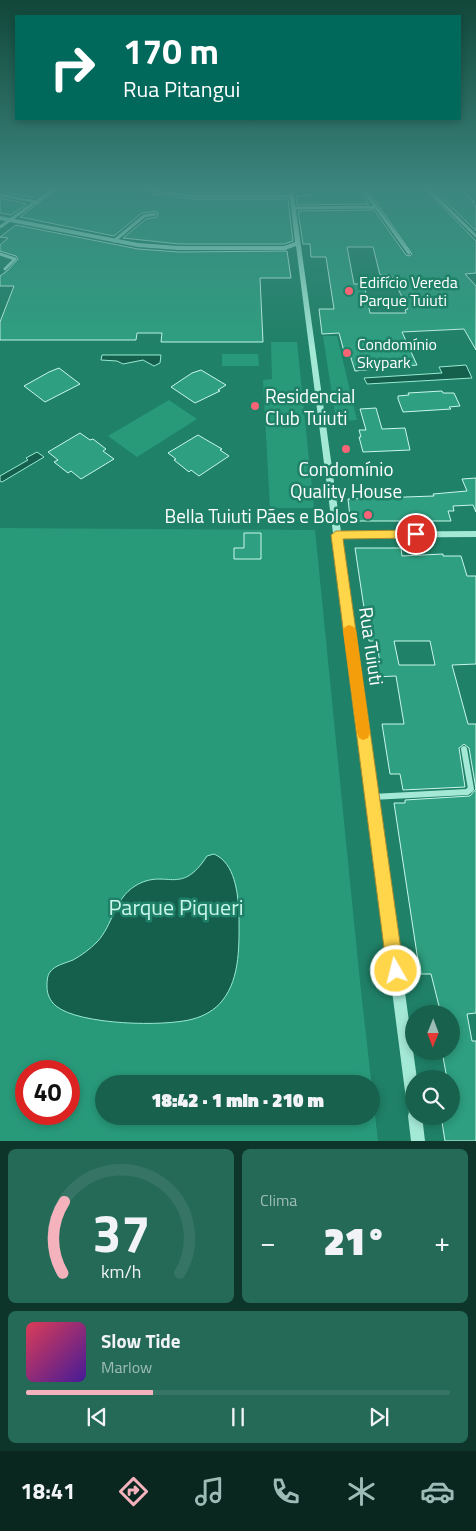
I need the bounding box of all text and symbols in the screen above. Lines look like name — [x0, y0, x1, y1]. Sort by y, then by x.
text: 170 m — [123, 24, 219, 78]
icon: right — [40, 35, 105, 100]
text: Rua Pitangui — [123, 72, 240, 106]
place label: Edifício Vereda Parque Tuiuti — [359, 270, 458, 312]
marker: Edifício Vereda Parque Tuiuti — [343, 285, 355, 297]
place label: Condomínio Skypark — [357, 332, 437, 374]
marker: Condomínio Skypark — [341, 347, 353, 359]
place label: Residencial Club Tuiuti — [265, 381, 355, 432]
marker: Residencial Club Tuiuti — [249, 400, 261, 412]
marker: Condomínio Quality House — [340, 443, 352, 455]
place label: Condomínio Quality House — [290, 454, 402, 505]
place label: Bella Tuiuti Pães e Bolos — [164, 501, 358, 530]
marker: Bella Tuiuti Pães e Bolos — [362, 509, 374, 521]
pin — [395, 513, 437, 555]
icon: arrive — [402, 520, 430, 548]
street label: Rua Tuiuti — [352, 605, 392, 687]
park label: Parque Piqueri — [108, 890, 244, 924]
position arrow — [369, 944, 421, 996]
north arrow — [405, 1005, 460, 1060]
map controls — [405, 1005, 460, 1125]
speed limit sign: 40 — [15, 1060, 80, 1125]
button: search — [405, 1070, 460, 1125]
text: 18:42 · 1 min · 210 m — [151, 1085, 324, 1114]
text: Clima — [260, 1188, 297, 1212]
text: 37 — [92, 1193, 150, 1272]
text: 21° — [324, 1212, 386, 1270]
text: − — [260, 1220, 276, 1263]
text: + — [434, 1220, 450, 1263]
text: km/h — [101, 1258, 141, 1285]
text: Slow Tide — [101, 1326, 180, 1355]
text: Marlow — [101, 1355, 152, 1379]
icon: previous — [83, 1403, 111, 1431]
icon: pause — [224, 1403, 252, 1431]
icon: next — [365, 1403, 393, 1431]
text: 18:41 — [21, 1474, 75, 1508]
icon: directions — [116, 1474, 151, 1509]
icon: music — [192, 1474, 227, 1509]
icon: phone — [268, 1474, 303, 1509]
icon: climate — [344, 1474, 379, 1509]
icon: car — [420, 1474, 455, 1509]

